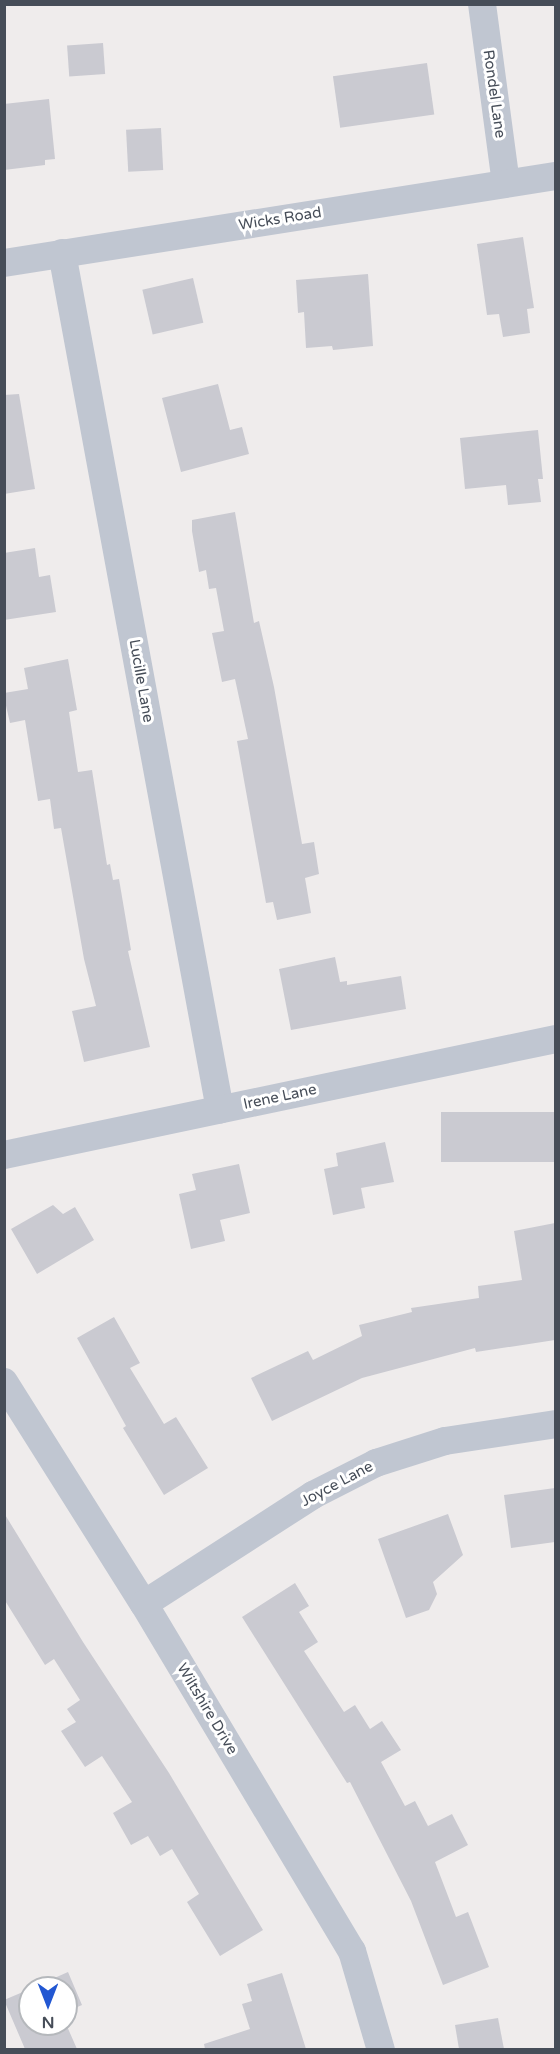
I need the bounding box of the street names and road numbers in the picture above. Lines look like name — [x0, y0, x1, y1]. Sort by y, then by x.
street label: Rondel Lane — [479, 49, 509, 139]
street label: Wicks Road — [237, 204, 323, 234]
street label: Lucille Lane — [125, 638, 157, 724]
street label: Irene Lane — [242, 1080, 318, 1114]
street label: Joyce Lane — [298, 1458, 376, 1510]
street label: Wiltshire Drive — [173, 1660, 241, 1758]

